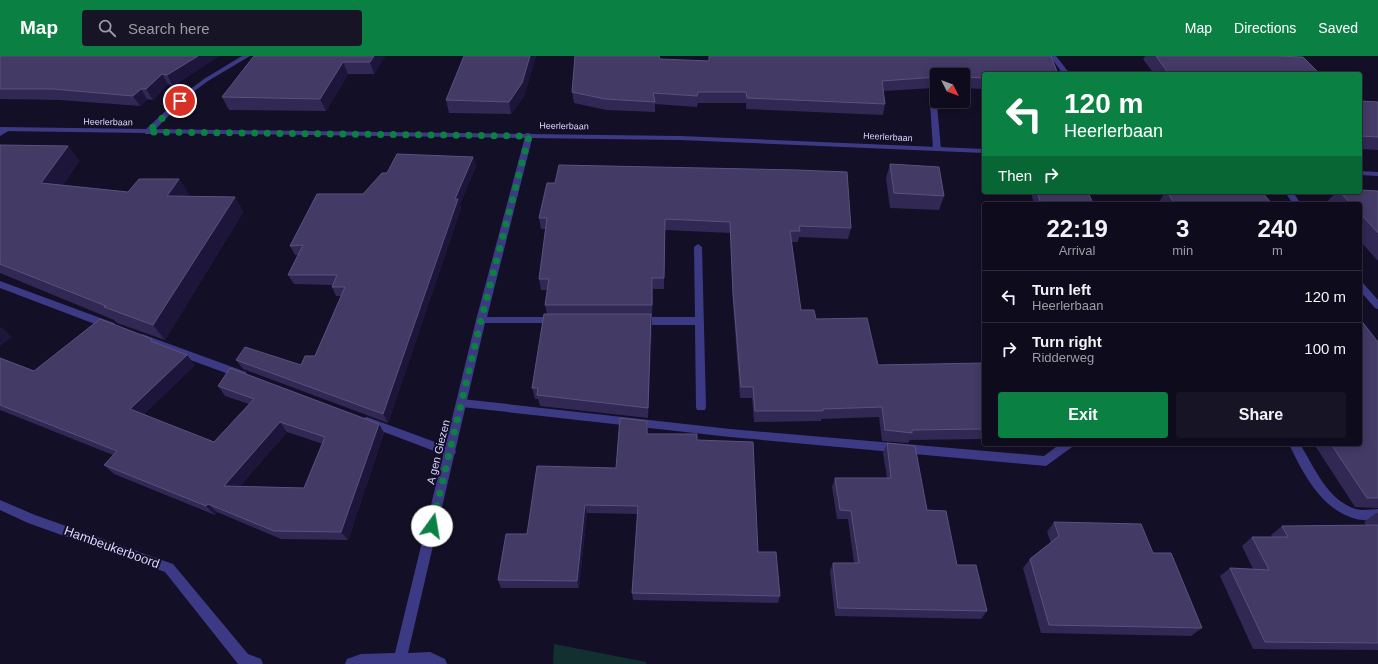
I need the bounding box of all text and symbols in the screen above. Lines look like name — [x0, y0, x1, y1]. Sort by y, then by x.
search box — [82, 10, 362, 46]
text: Map — [20, 17, 58, 38]
icon: search — [96, 17, 118, 39]
text: Search here — [128, 20, 210, 37]
text: Map — [1185, 20, 1212, 36]
text: Directions — [1234, 20, 1296, 36]
text: Saved — [1318, 20, 1358, 36]
north arrow — [930, 68, 970, 108]
map controls — [930, 68, 970, 108]
pin — [163, 84, 197, 118]
icon: left — [998, 88, 1050, 140]
text: 120 m — [1064, 88, 1143, 119]
icon: arrive — [169, 90, 191, 112]
street label: Heerlerbaan — [83, 117, 133, 127]
street label: Heerlerbaan — [539, 121, 589, 131]
text: Heerlerbaan — [1064, 121, 1163, 141]
street label: Heerlerbaan — [863, 131, 913, 143]
icon: right — [1040, 164, 1062, 186]
text: Then — [998, 167, 1032, 184]
text: 22:19 — [1046, 215, 1108, 242]
text: 3 — [1176, 215, 1189, 242]
text: 240 — [1258, 215, 1298, 242]
text: Arrival — [1059, 243, 1096, 258]
text: min — [1172, 243, 1193, 258]
text: m — [1272, 243, 1283, 258]
text: Turn left — [1032, 281, 1091, 298]
icon: left — [998, 286, 1020, 308]
text: 120 m — [1304, 288, 1346, 305]
text: Heerlerbaan — [1032, 298, 1104, 313]
text: Turn right — [1032, 333, 1102, 350]
icon: right — [998, 338, 1020, 360]
text: 100 m — [1304, 340, 1346, 357]
text: Ridderweg — [1032, 350, 1094, 365]
button: Exit — [998, 392, 1168, 438]
button: Share — [1176, 392, 1346, 438]
street label: A gen Giezen — [424, 418, 452, 486]
position arrow — [411, 505, 453, 547]
street label: Hambeukerboord — [62, 523, 162, 571]

